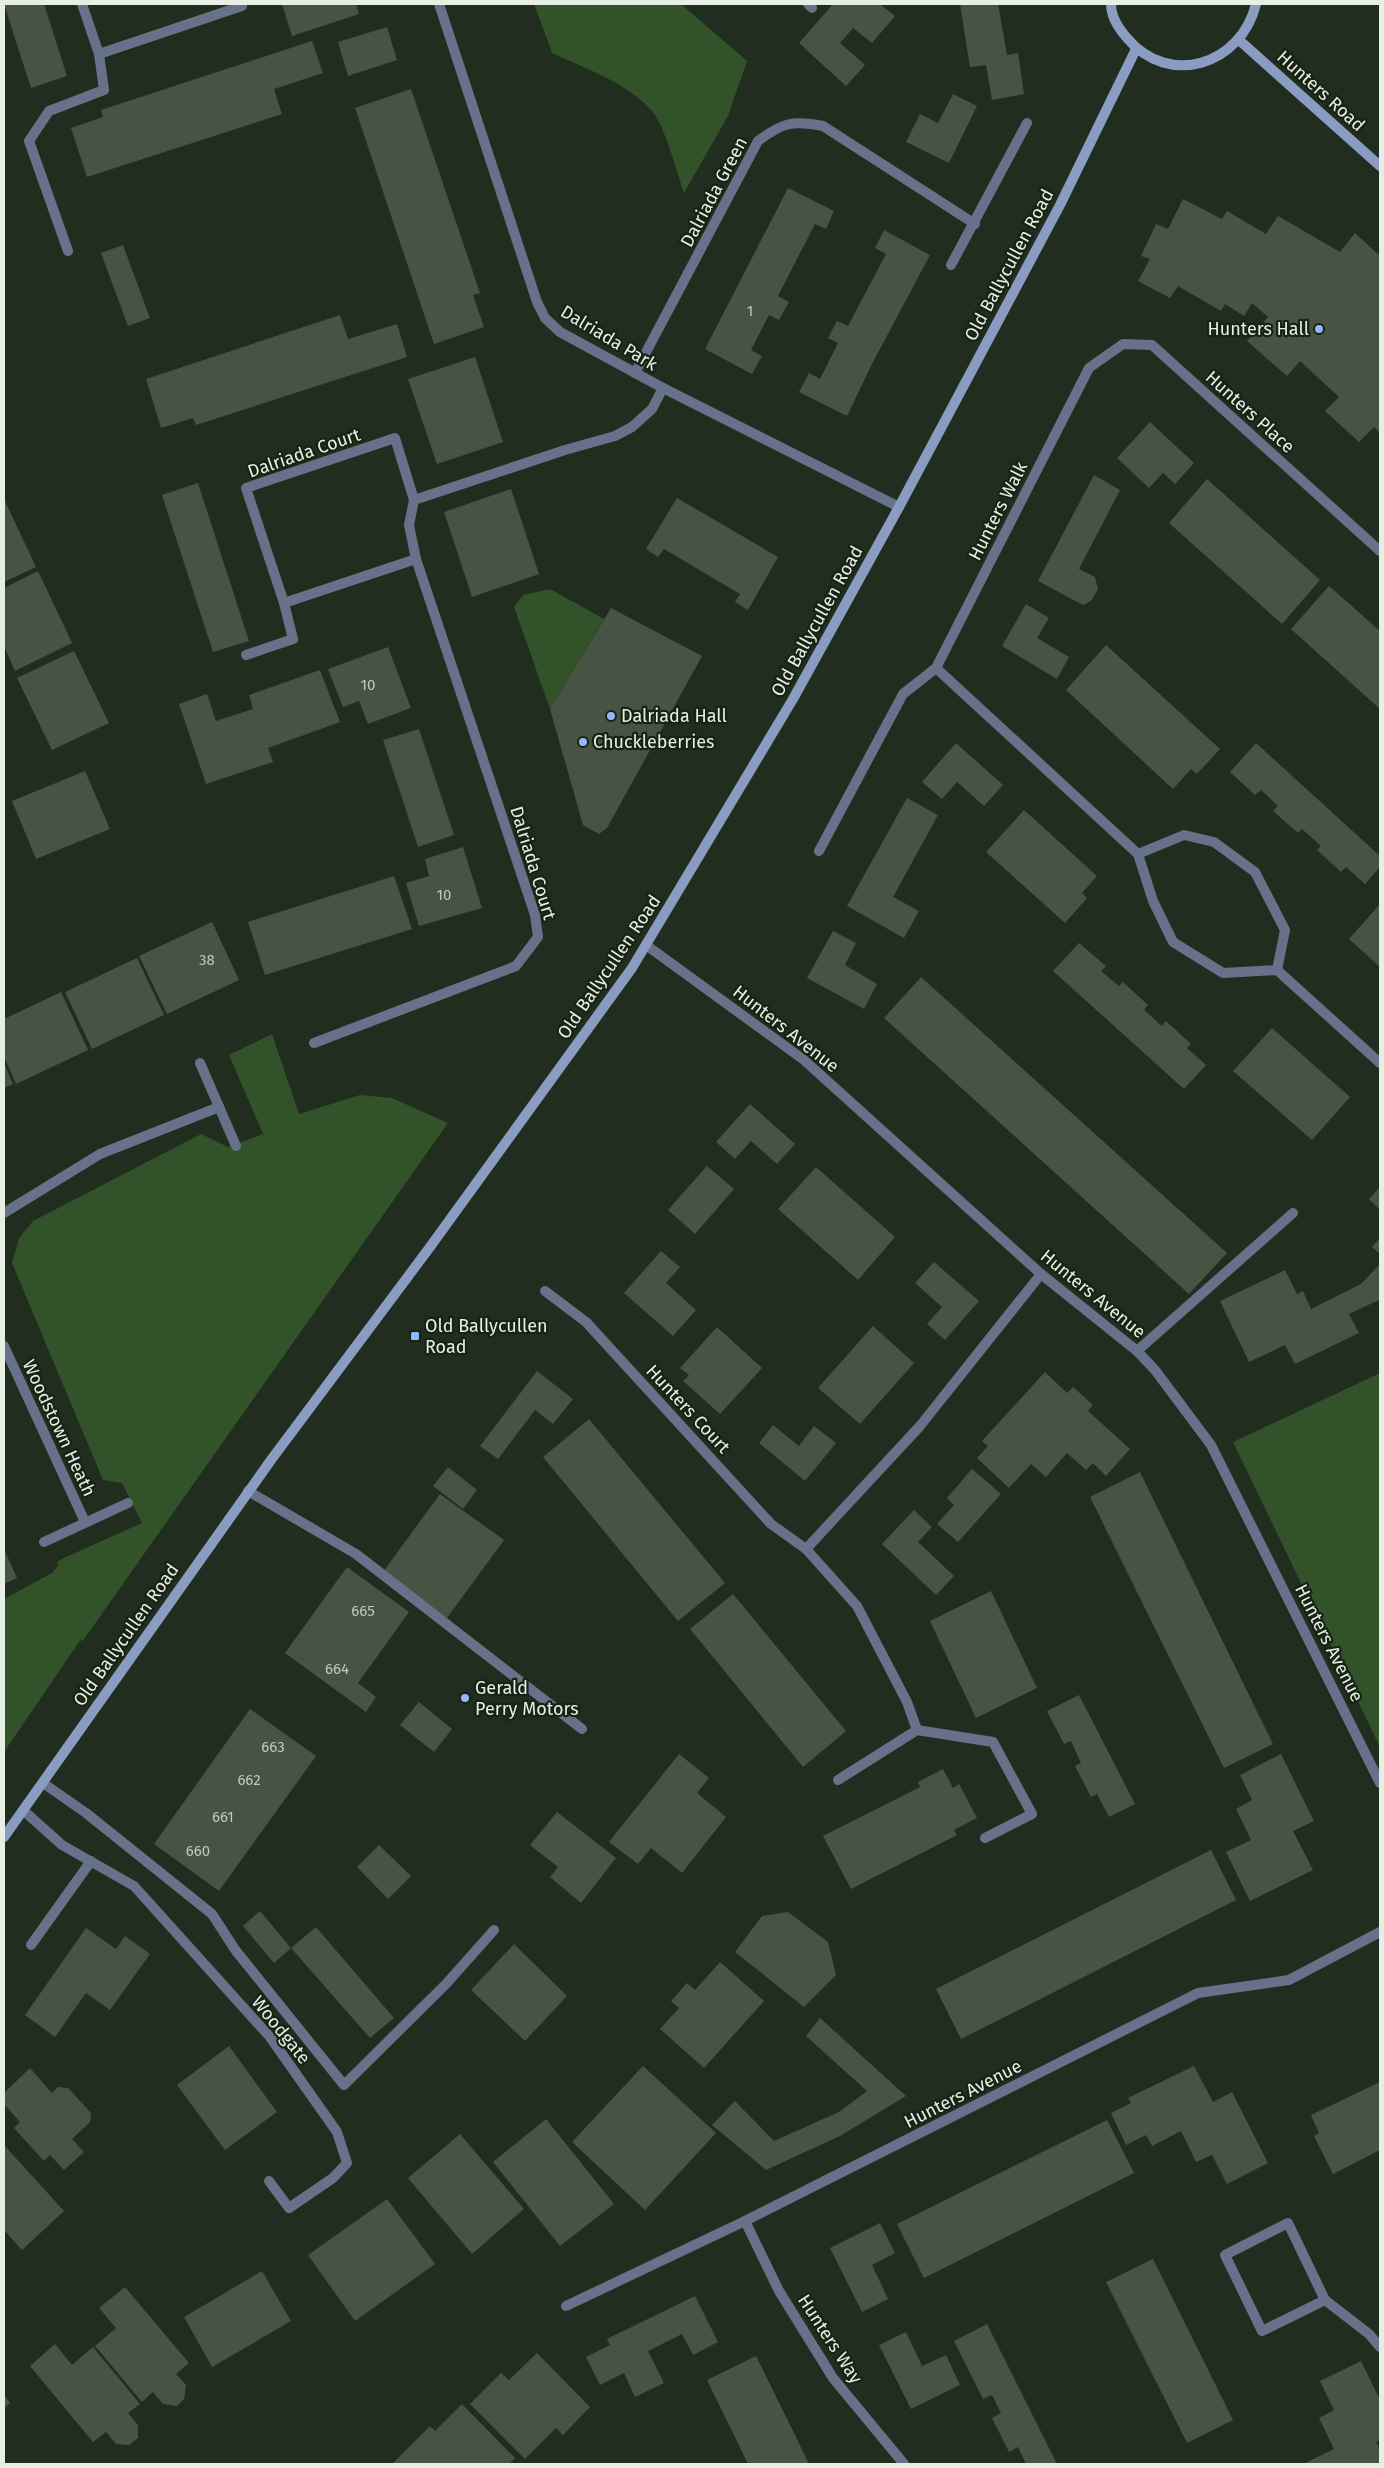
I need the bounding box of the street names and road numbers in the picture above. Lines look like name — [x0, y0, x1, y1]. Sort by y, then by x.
street label: Hunters Road — [1273, 46, 1369, 136]
street label: Dalriada Green — [676, 133, 752, 251]
street label: Old Ballycullen Road — [960, 185, 1058, 345]
street label: Dalriada Park — [557, 301, 662, 376]
street label: Hunters Place — [1201, 366, 1299, 458]
street label: Dalriada Court — [245, 423, 364, 483]
street label: Hunters Walk — [964, 457, 1033, 564]
street label: Old Ballycullen Road — [766, 542, 868, 700]
street label: Dalriada Court — [505, 804, 561, 923]
street label: Old Ballycullen Road — [553, 891, 665, 1043]
street label: Hunters Avenue — [728, 981, 844, 1077]
street label: Hunters Avenue — [1036, 1245, 1150, 1343]
street label: Woodstown Heath — [18, 1356, 100, 1500]
street label: Hunters Court — [641, 1360, 735, 1458]
street label: Old Ballycullen Road — [69, 1560, 183, 1710]
street label: Hunters Avenue — [1290, 1581, 1368, 1705]
street label: Woodgate — [247, 1991, 315, 2069]
street label: Hunters Avenue — [901, 2055, 1025, 2133]
street label: Hunters Way — [793, 2290, 867, 2388]

